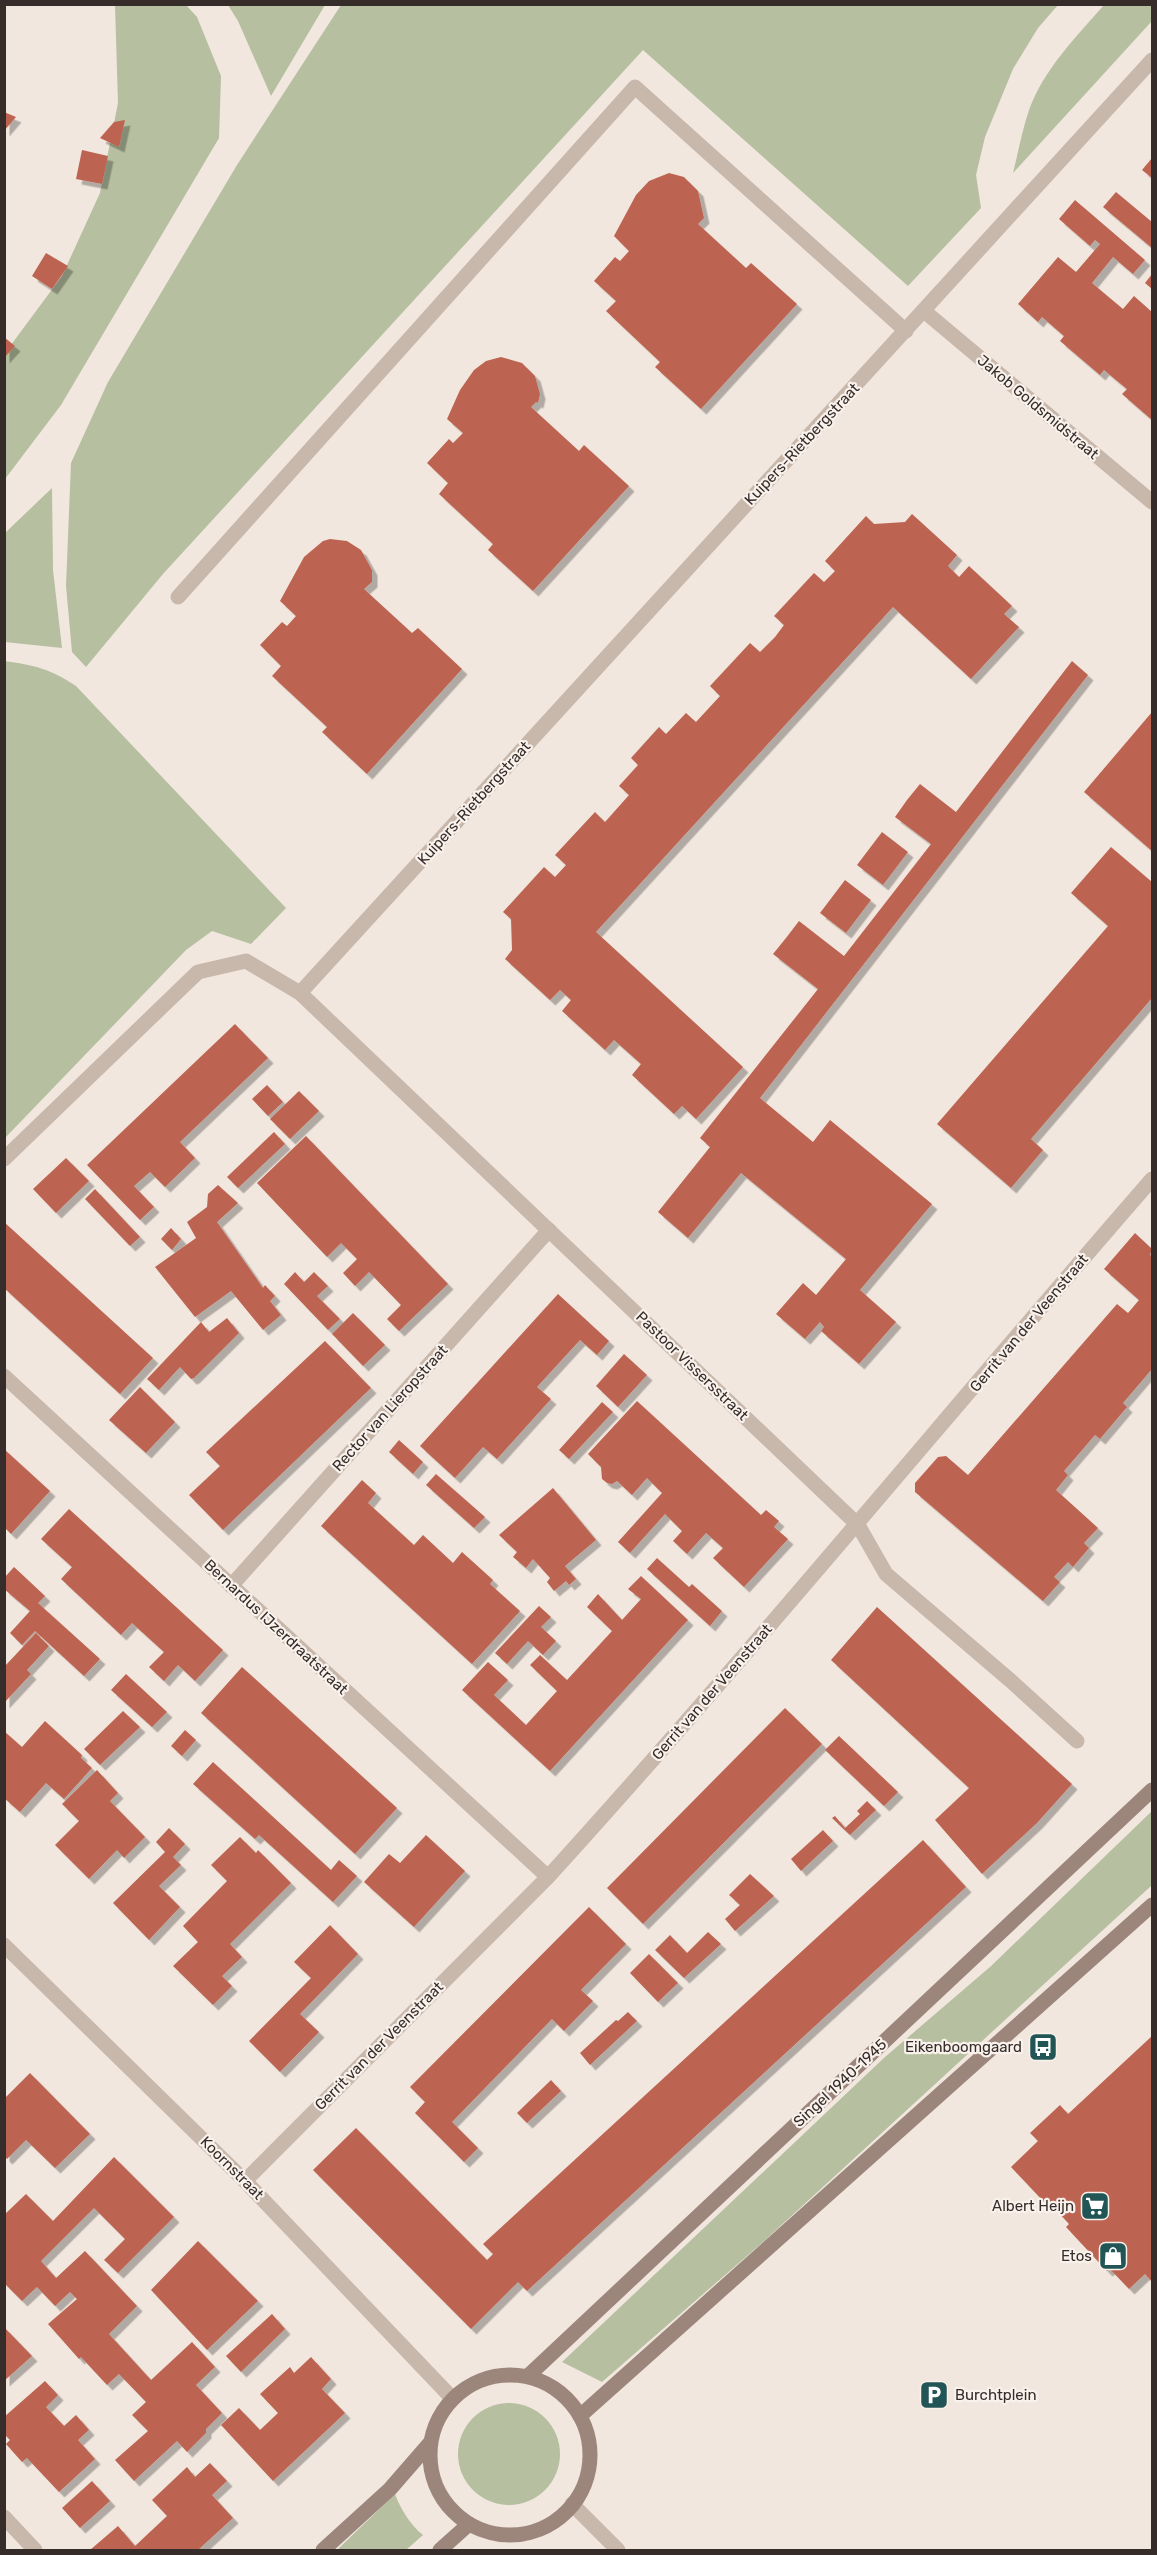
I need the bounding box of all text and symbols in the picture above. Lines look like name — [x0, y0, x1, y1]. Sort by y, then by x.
street label: Jakob Goldsmidstraat — [974, 351, 1102, 463]
street label: Kuipers-Rietbergstraat — [741, 379, 863, 509]
street label: Kuipers-Rietbergstraat — [414, 737, 534, 868]
street label: Gerrit van der Veenstraat — [966, 1250, 1092, 1395]
street label: Pastoor Vissersstraat — [632, 1308, 752, 1424]
street label: Rector van Lieropstraat — [329, 1341, 452, 1475]
street label: Bernardus IJzerdraatstraat — [200, 1556, 352, 1698]
street label: Gerrit van der Veenstraat — [648, 1620, 776, 1764]
street label: Gerrit van der Veenstraat — [311, 1978, 447, 2114]
bus stop icon: Eikenboomgaard — [1027, 2031, 1059, 2063]
street label: Singel 1940-1945 — [790, 2035, 890, 2131]
place label: Eikenboomgaard — [905, 2038, 1022, 2056]
street label: Koornstraat — [197, 2133, 267, 2203]
supermarket icon: Albert Heijn — [1079, 2190, 1111, 2222]
place label: Albert Heijn — [992, 2197, 1074, 2215]
shop icon: Etos — [1097, 2240, 1129, 2272]
place label: Etos — [1061, 2247, 1092, 2265]
parking icon: Burchtplein — [918, 2379, 950, 2411]
place label: Burchtplein — [955, 2386, 1036, 2404]

